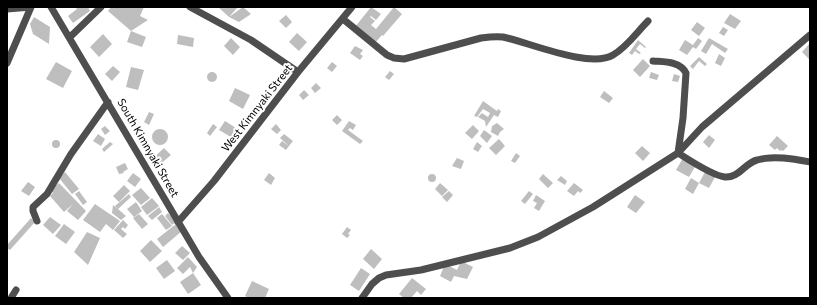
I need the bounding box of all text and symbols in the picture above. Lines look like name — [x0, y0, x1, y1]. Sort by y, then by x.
street label: West Kimnyaki Street — [219, 62, 295, 154]
street label: South Kimnyaki Street — [114, 96, 182, 200]

